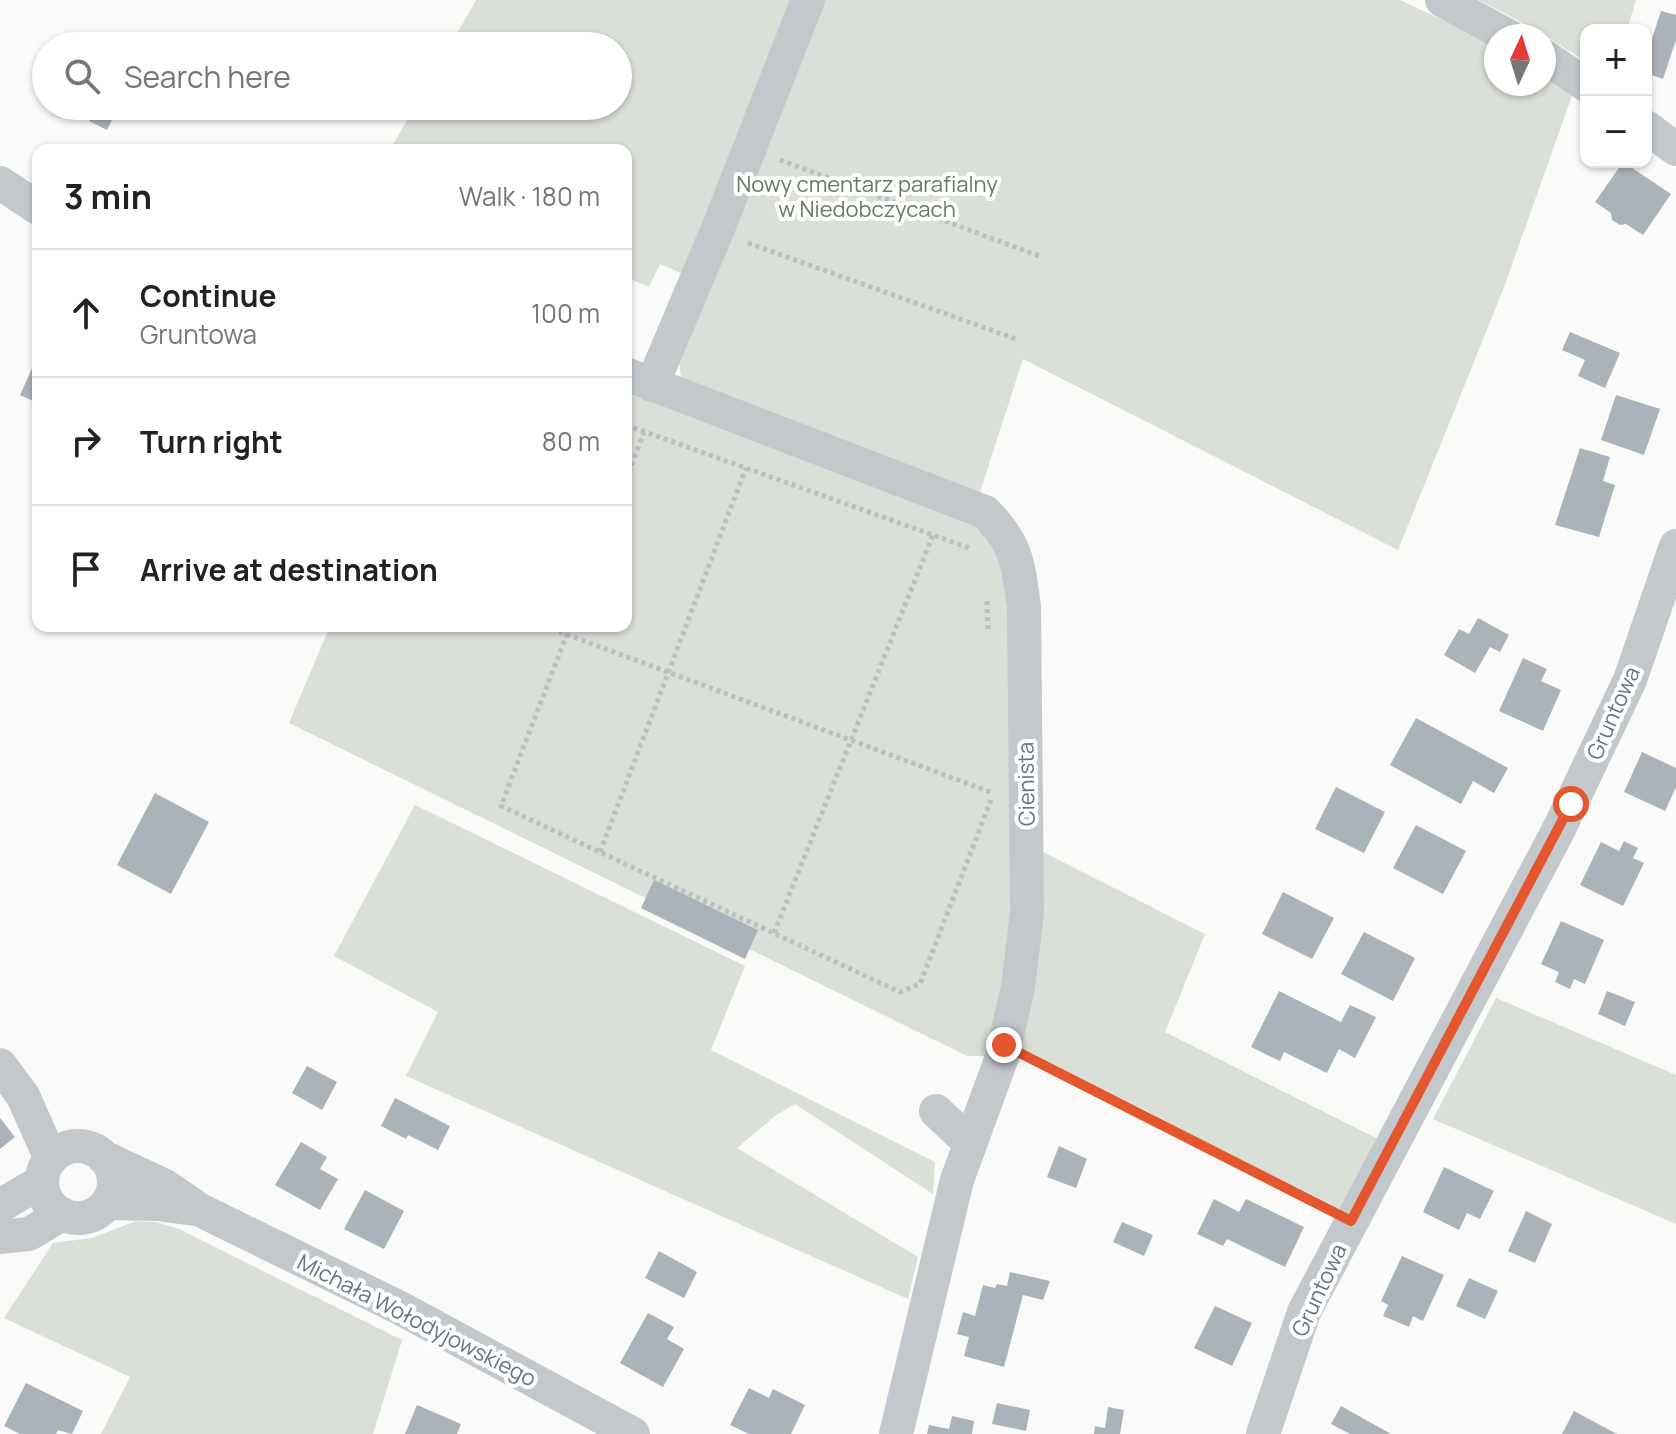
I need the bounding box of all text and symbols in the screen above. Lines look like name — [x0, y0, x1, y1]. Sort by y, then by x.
north arrow — [1484, 24, 1556, 96]
map controls — [1580, 24, 1652, 168]
button: + — [1580, 24, 1652, 96]
search box — [32, 32, 632, 120]
icon: search — [60, 54, 104, 98]
text: Search here — [124, 56, 291, 97]
button: − — [1580, 96, 1652, 168]
park label: Nowy cmentarz parafialny w Niedobczycach — [736, 169, 998, 224]
text: 3 min — [64, 173, 152, 219]
text: Walk · 180 m — [459, 178, 600, 214]
text: Continue — [140, 275, 276, 316]
icon: ahead — [64, 291, 108, 335]
text: 100 m — [531, 295, 600, 331]
text: Gruntowa — [140, 316, 257, 352]
icon: right — [64, 419, 108, 463]
text: Turn right — [140, 421, 283, 462]
text: 80 m — [542, 423, 600, 459]
icon: arrive — [64, 547, 108, 591]
text: Arrive at destination — [140, 549, 438, 590]
street label: Gruntowa — [1579, 662, 1647, 764]
street label: Cienista — [1010, 742, 1042, 826]
route start — [1553, 786, 1589, 822]
route end — [986, 1027, 1022, 1063]
street label: Gruntowa — [1284, 1239, 1354, 1341]
street label: Michała Wołodyjowskiego — [292, 1247, 542, 1393]

